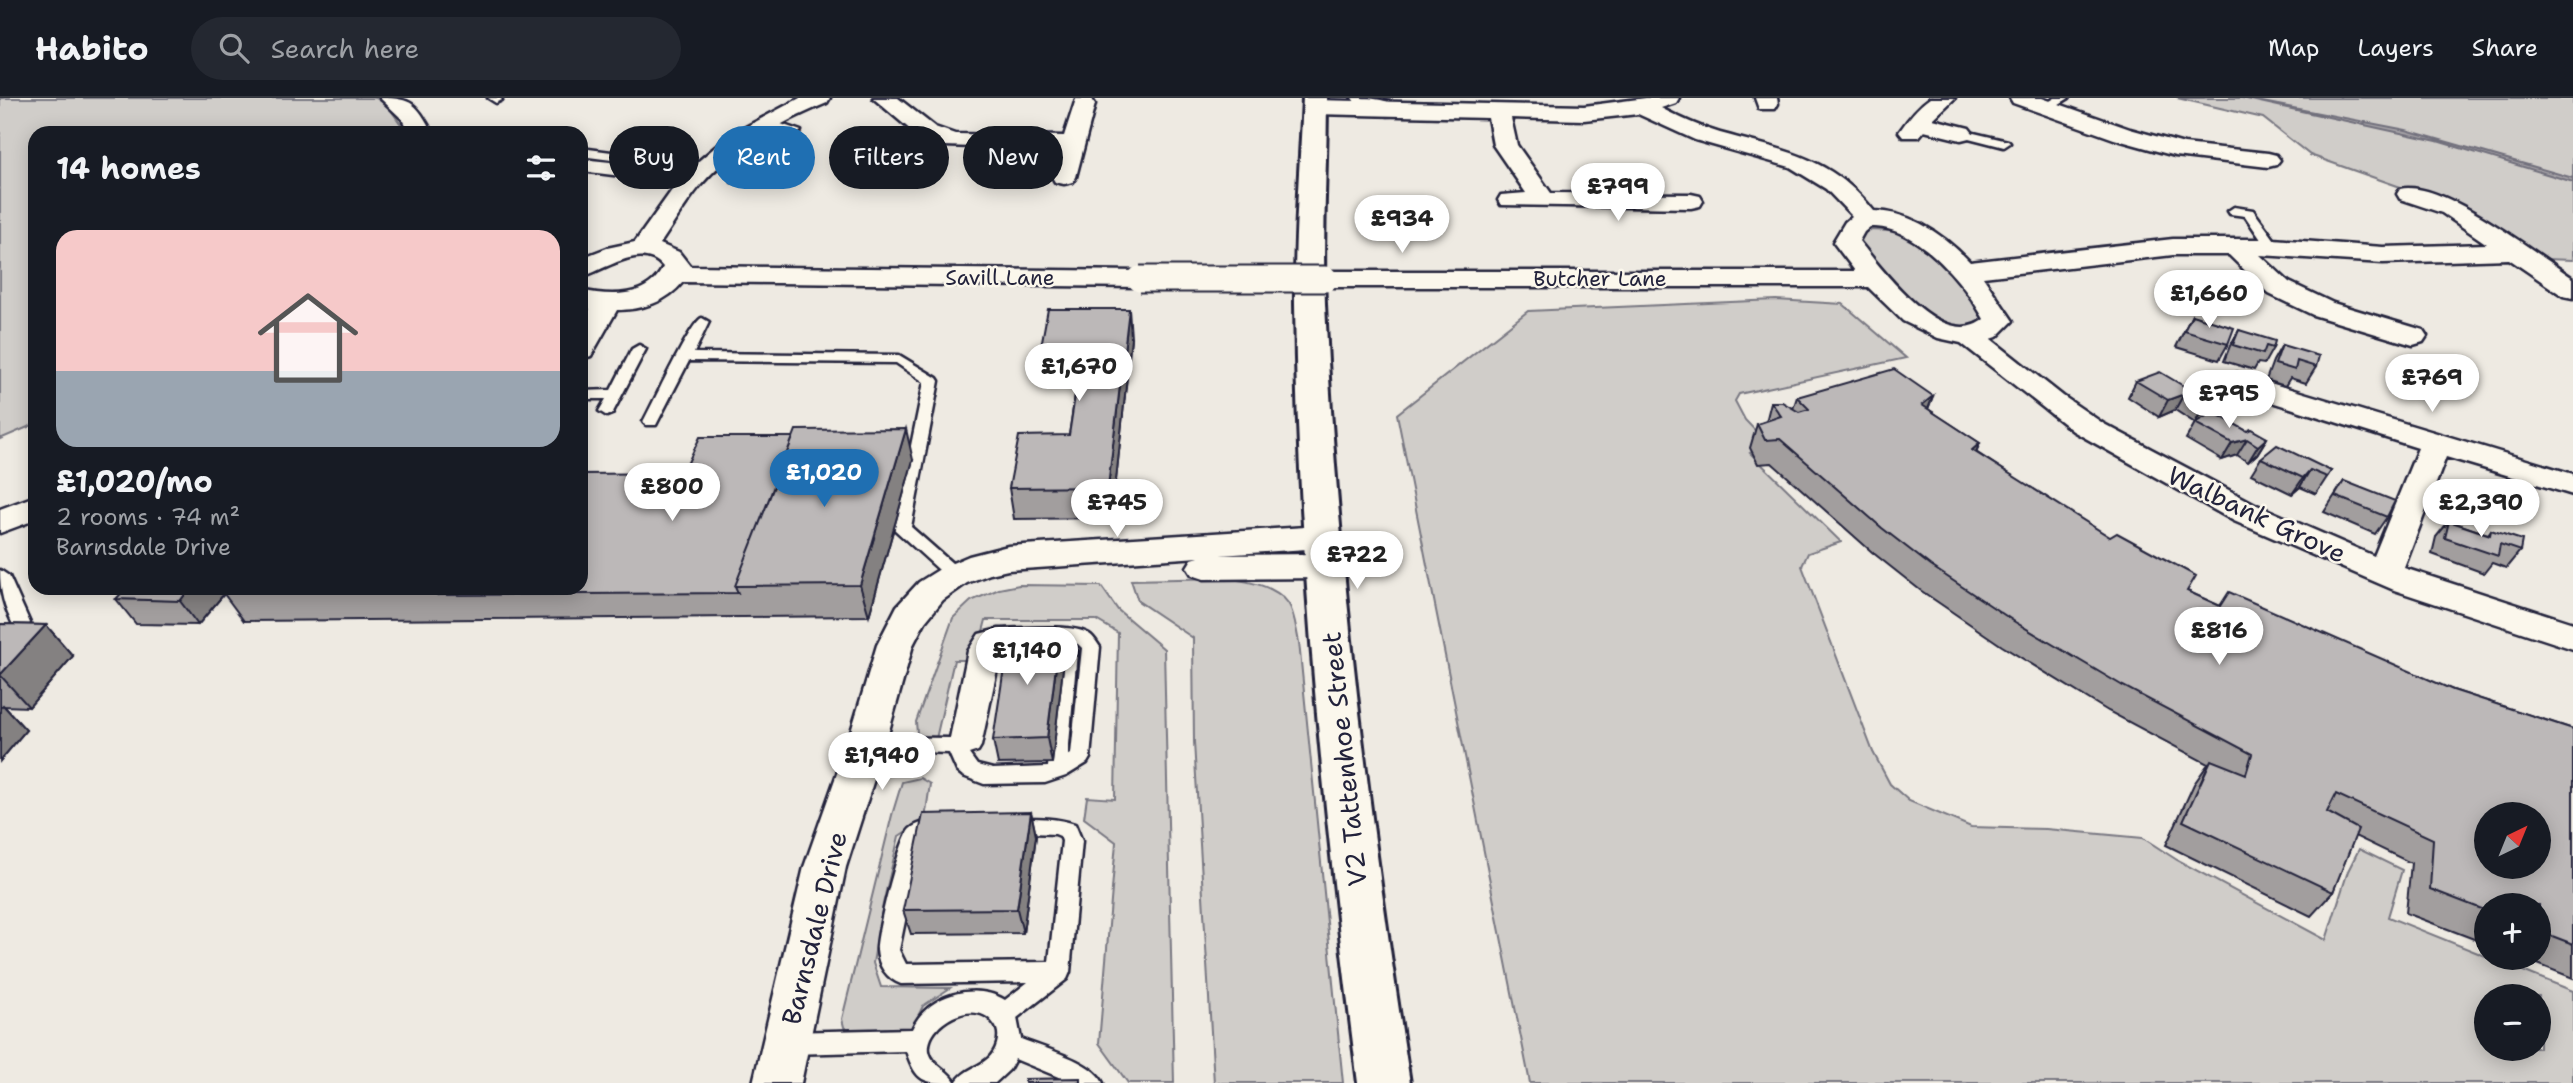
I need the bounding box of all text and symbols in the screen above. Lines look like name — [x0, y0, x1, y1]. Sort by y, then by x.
search box — [191, 17, 681, 80]
text: Habito — [35, 26, 149, 71]
icon: search — [215, 29, 253, 67]
text: Search here — [271, 31, 419, 66]
text: Map — [2268, 32, 2319, 64]
text: Layers — [2357, 32, 2434, 64]
text: Share — [2472, 32, 2538, 64]
chip: Buy — [609, 126, 699, 189]
chip: Rent — [713, 126, 815, 189]
chip: Filters — [829, 126, 949, 189]
chip: New — [963, 126, 1063, 189]
text: 14 homes — [56, 148, 201, 189]
icon: filters — [522, 149, 560, 187]
pin: £799 — [1577, 164, 1659, 223]
text: £799 — [1587, 171, 1649, 201]
pin: £934 — [1361, 195, 1443, 255]
text: £934 — [1370, 203, 1434, 233]
street label: Savill Lane — [945, 264, 1055, 292]
street label: Butcher Lane — [1533, 265, 1667, 293]
pin: £1,660 — [2152, 271, 2266, 330]
icon: home — [245, 275, 371, 401]
text: £1,660 — [2170, 278, 2248, 308]
pin: £1,670 — [1022, 344, 1136, 403]
text: £1,670 — [1041, 351, 1117, 381]
pin: £769 — [2391, 354, 2473, 414]
text: £769 — [2401, 362, 2463, 392]
pin: £795 — [2188, 370, 2270, 430]
text: £795 — [2199, 378, 2259, 408]
pin: £1,020 — [767, 450, 881, 509]
text: £1,020 — [786, 457, 862, 487]
street label: Walbank Grove — [2162, 457, 2352, 571]
text: £1,020/mo — [56, 461, 213, 502]
pin: £800 — [631, 464, 713, 523]
text: £800 — [640, 471, 704, 501]
pin: £745 — [1076, 480, 1158, 539]
pin: £2,390 — [2424, 480, 2538, 539]
text: £745 — [1087, 487, 1147, 517]
text: £2,390 — [2439, 487, 2523, 517]
text: 2 rooms · 74 m² — [56, 502, 240, 532]
text: Barnsdale Drive — [56, 532, 231, 562]
pin: £722 — [1316, 532, 1398, 591]
text: £722 — [1326, 539, 1388, 569]
pin: £816 — [2178, 608, 2260, 667]
text: £816 — [2190, 615, 2248, 645]
pin: £1,140 — [970, 628, 1084, 687]
street label: V2 Tattenhoe Street — [1313, 630, 1375, 888]
text: £1,140 — [992, 635, 1062, 665]
pin: £1,940 — [825, 732, 939, 792]
text: £1,940 — [844, 740, 920, 770]
north arrow — [2474, 802, 2552, 878]
map controls — [2474, 802, 2551, 1061]
street label: Barnsdale Drive — [773, 828, 855, 1028]
button: + — [2474, 893, 2551, 970]
button: − — [2474, 984, 2551, 1061]

